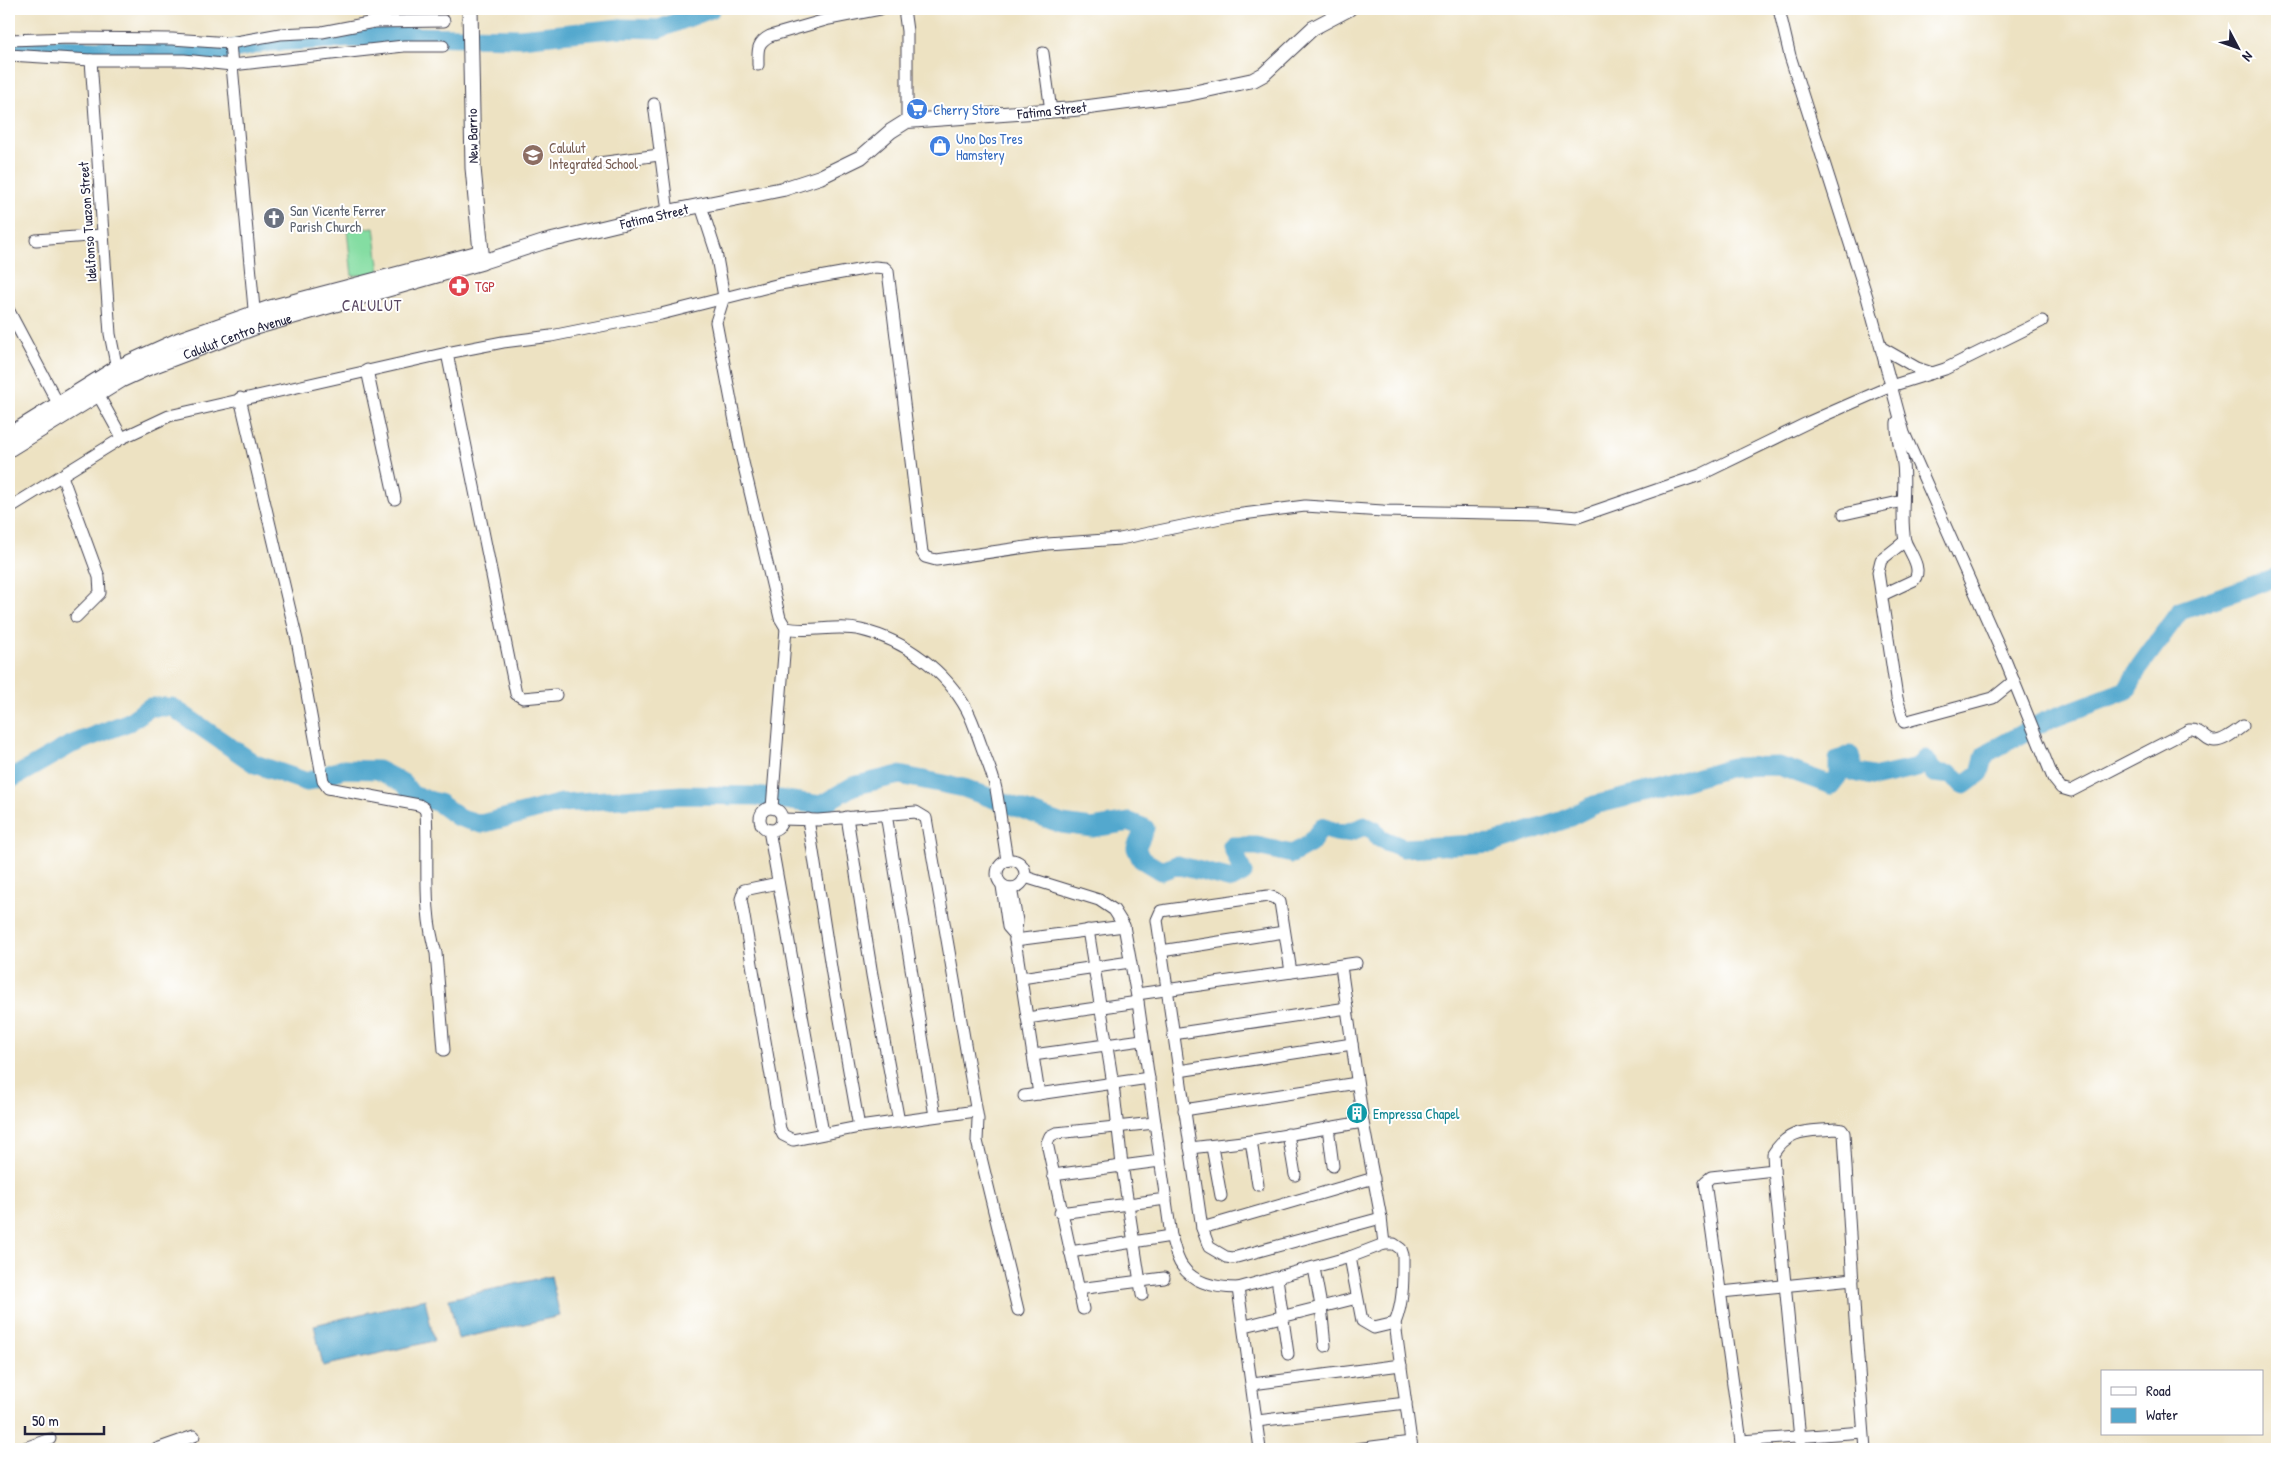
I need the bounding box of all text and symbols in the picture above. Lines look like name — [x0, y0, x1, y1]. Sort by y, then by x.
north arrow — [2214, 22, 2264, 72]
text: N — [2238, 48, 2258, 66]
supermarket icon: Cherry Store — [905, 97, 929, 121]
street label: Fatima Street — [1015, 97, 1088, 123]
place label: Cherry Store — [933, 100, 1000, 120]
street label: New Barrio — [462, 108, 482, 164]
place label: Uno Dos Tres Hamstery — [956, 129, 1023, 165]
shop icon: Uno Dos Tres Hamstery — [928, 134, 952, 158]
place label: Calulut Integrated School — [549, 138, 638, 174]
school or university icon: Calulut Integrated School — [521, 143, 545, 167]
street label: Idelfonso Tuazon Street — [73, 161, 101, 283]
street label: Fatima Street — [617, 199, 690, 233]
place label: San Vicente Ferrer Parish Church — [290, 201, 387, 236]
church icon: San Vicente Ferrer Parish Church — [262, 206, 286, 230]
pharmacy icon: TGP — [447, 274, 471, 298]
place label: TGP — [475, 277, 495, 296]
district label: CALULUT — [342, 294, 402, 316]
street label: Calulut Centro Avenue — [180, 307, 294, 363]
building icon: Empressa Chapel — [1345, 1101, 1369, 1125]
place label: Empressa Chapel — [1373, 1104, 1460, 1124]
legend — [2101, 1370, 2264, 1436]
text: Road — [2146, 1380, 2171, 1401]
scale bar — [25, 1403, 104, 1435]
text: Water — [2146, 1404, 2178, 1425]
text: 50 m — [32, 1410, 59, 1431]

